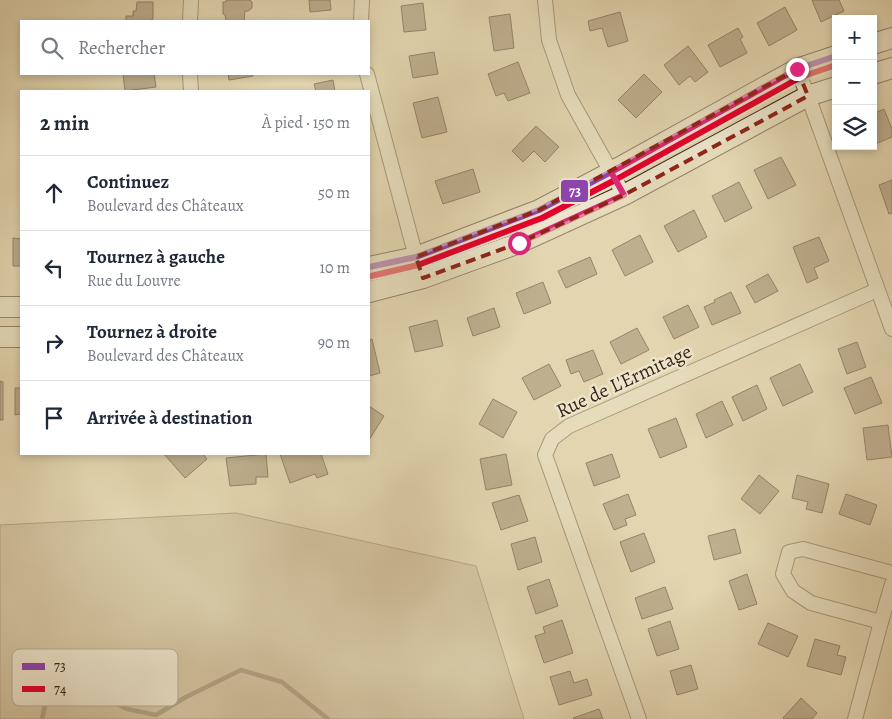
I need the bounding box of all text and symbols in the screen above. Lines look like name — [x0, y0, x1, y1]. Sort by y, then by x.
map controls — [832, 15, 877, 150]
button: + — [832, 15, 877, 60]
search box — [20, 20, 370, 75]
icon: search — [38, 34, 66, 62]
text: Rechercher — [78, 35, 165, 61]
route end — [786, 58, 809, 81]
button: − — [832, 60, 877, 105]
button: layers — [832, 105, 877, 150]
text: 2 min — [40, 109, 89, 137]
text: À pied · 150 m — [262, 112, 350, 134]
text: Continuez — [87, 169, 169, 195]
icon: ahead — [40, 179, 68, 207]
line badge: 73 — [560, 179, 589, 203]
text: 50 m — [318, 182, 350, 204]
text: 73 — [569, 182, 581, 201]
text: Boulevard des Châteaux — [87, 195, 244, 217]
route start — [508, 232, 531, 255]
text: Tournez à gauche — [87, 244, 225, 270]
icon: left — [40, 254, 68, 282]
text: 10 m — [320, 257, 350, 279]
text: Rue du Louvre — [87, 270, 181, 292]
text: Tournez à droite — [87, 319, 217, 345]
icon: right — [40, 329, 68, 357]
text: 90 m — [318, 332, 350, 354]
street label: Rue de L'Ermitage — [552, 338, 696, 424]
text: Boulevard des Châteaux — [87, 345, 244, 367]
icon: arrive — [40, 404, 68, 432]
text: Arrivée à destination — [87, 405, 252, 431]
legend — [12, 649, 178, 706]
text: 73 — [54, 657, 66, 676]
text: 74 — [54, 680, 66, 699]

